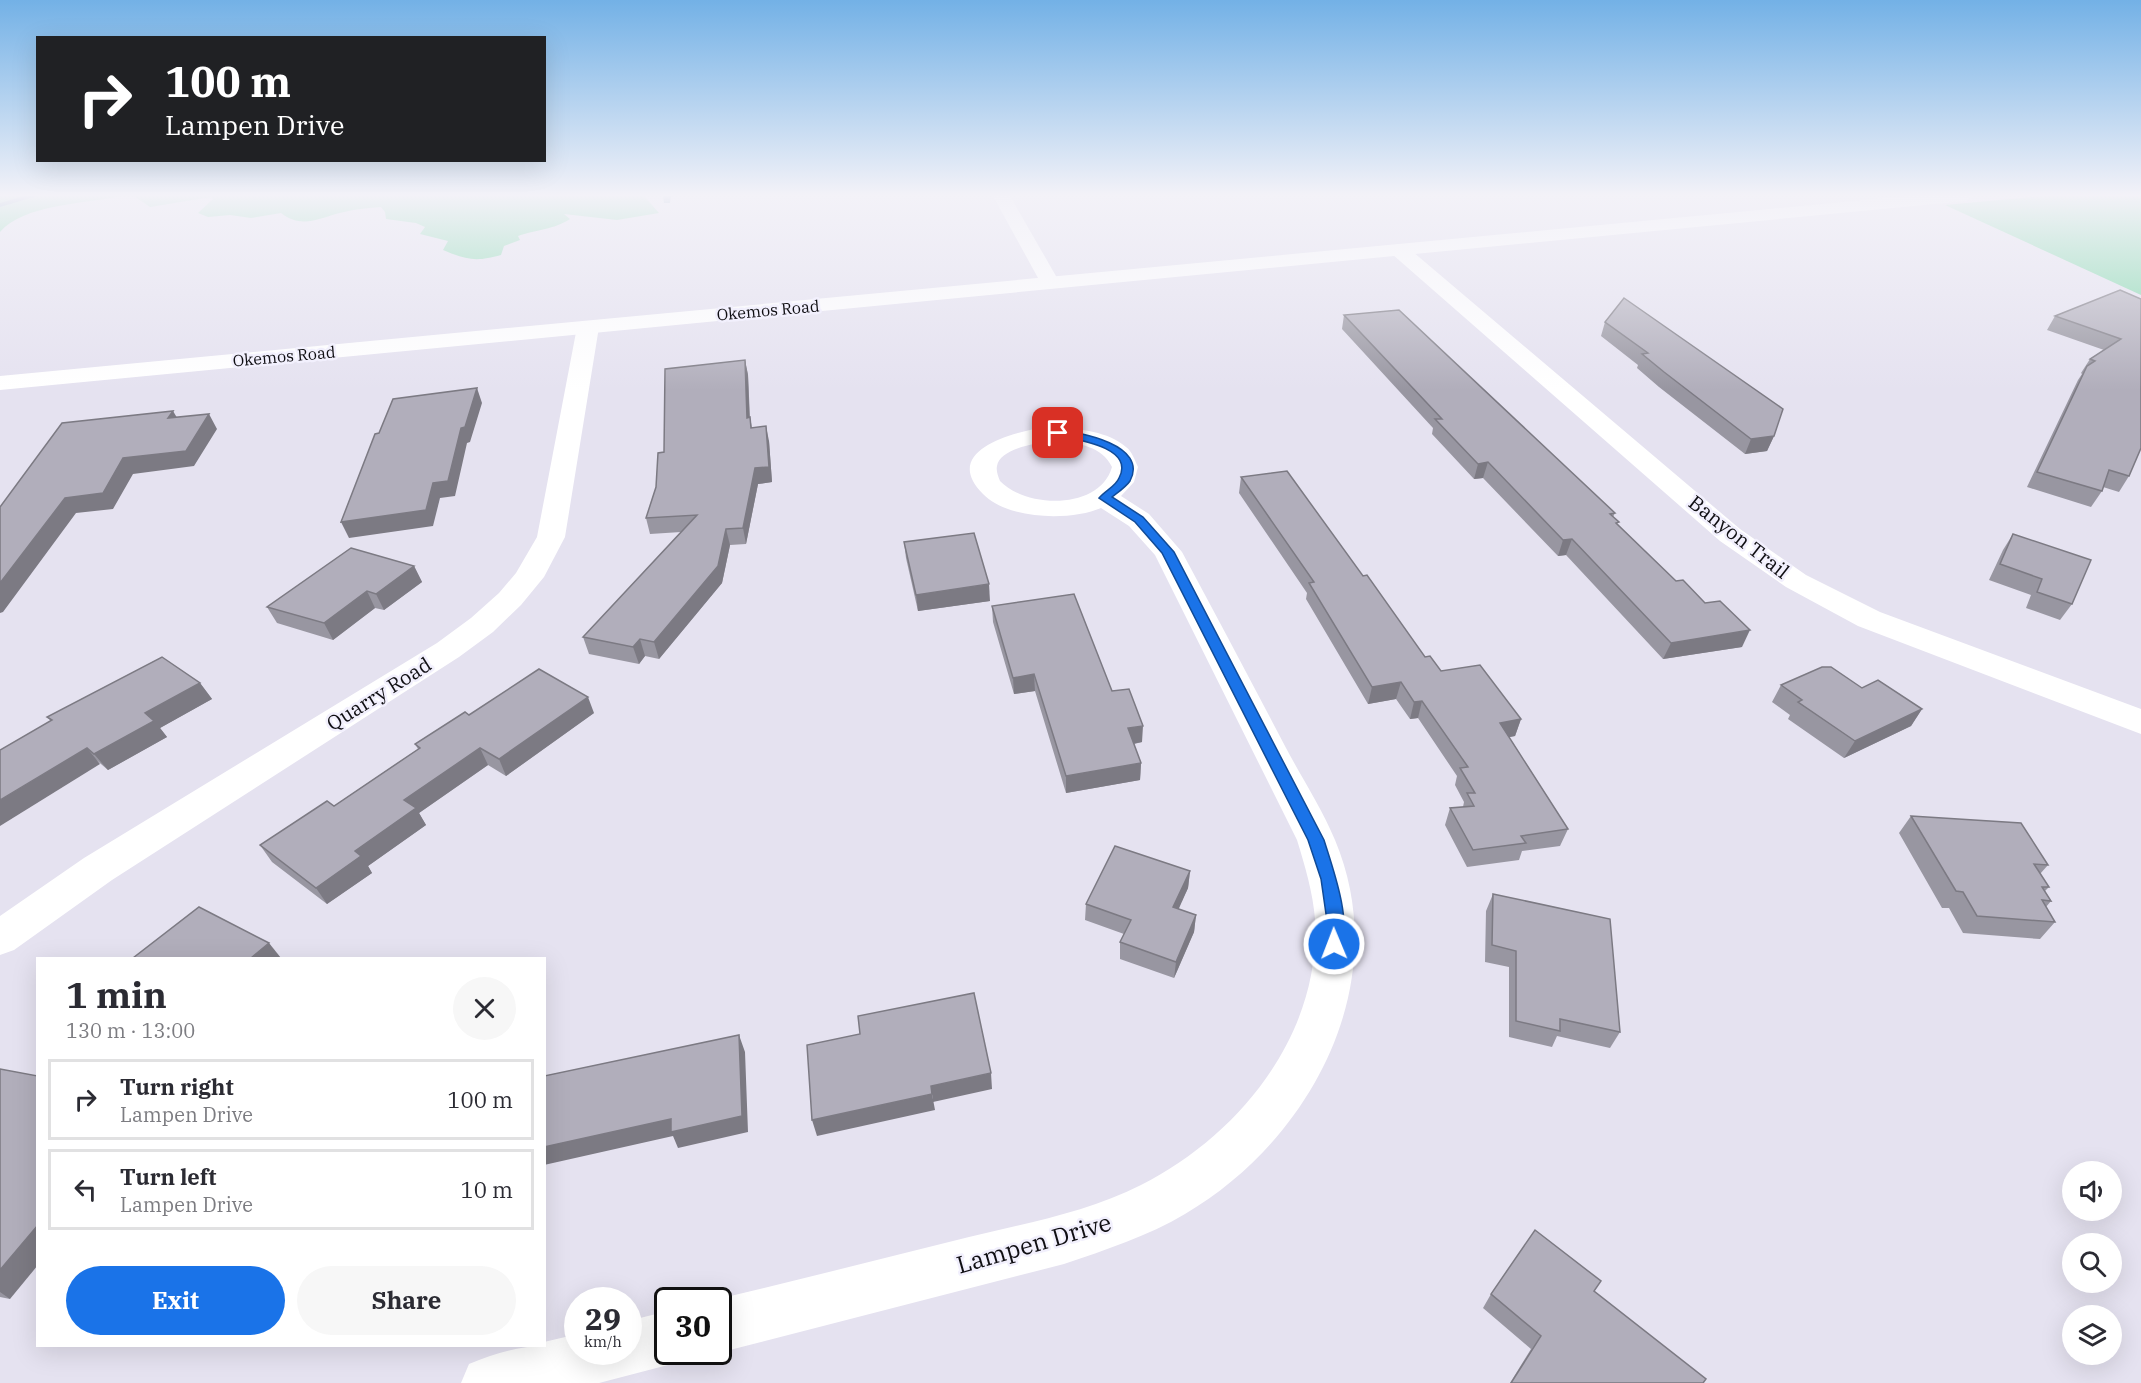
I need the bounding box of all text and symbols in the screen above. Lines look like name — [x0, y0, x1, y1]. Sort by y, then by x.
text: 100 m — [165, 54, 291, 109]
icon: right — [66, 60, 144, 138]
text: Lampen Drive — [165, 107, 344, 142]
street label: Okemos Road — [716, 296, 820, 324]
street label: Okemos Road — [232, 342, 336, 370]
pin — [1032, 407, 1083, 458]
icon: arrive — [1041, 416, 1074, 449]
street label: Banyon Trail — [1683, 489, 1795, 584]
street label: Quarry Road — [321, 651, 436, 737]
position arrow — [1302, 912, 1366, 976]
text: 1 min — [66, 971, 167, 1018]
button: close — [453, 977, 516, 1040]
text: 130 m · 13:00 — [66, 1017, 195, 1044]
text: Turn right — [120, 1072, 234, 1101]
icon: right — [69, 1083, 102, 1116]
text: 100 m — [447, 1085, 513, 1114]
text: Lampen Drive — [120, 1101, 253, 1128]
map controls — [2062, 1161, 2122, 1365]
button: sound — [2062, 1161, 2122, 1221]
text: Turn left — [120, 1162, 216, 1191]
icon: left — [69, 1173, 102, 1206]
text: 10 m — [461, 1175, 513, 1204]
text: Lampen Drive — [120, 1191, 253, 1218]
street label: Lampen Drive — [953, 1206, 1115, 1280]
button: search — [2062, 1233, 2122, 1293]
button: Exit — [66, 1266, 285, 1335]
button: Share — [297, 1266, 516, 1335]
speed limit sign: 30 — [654, 1287, 732, 1365]
text: 29 — [585, 1299, 621, 1338]
button: layers — [2062, 1305, 2122, 1365]
text: km/h — [584, 1332, 622, 1351]

